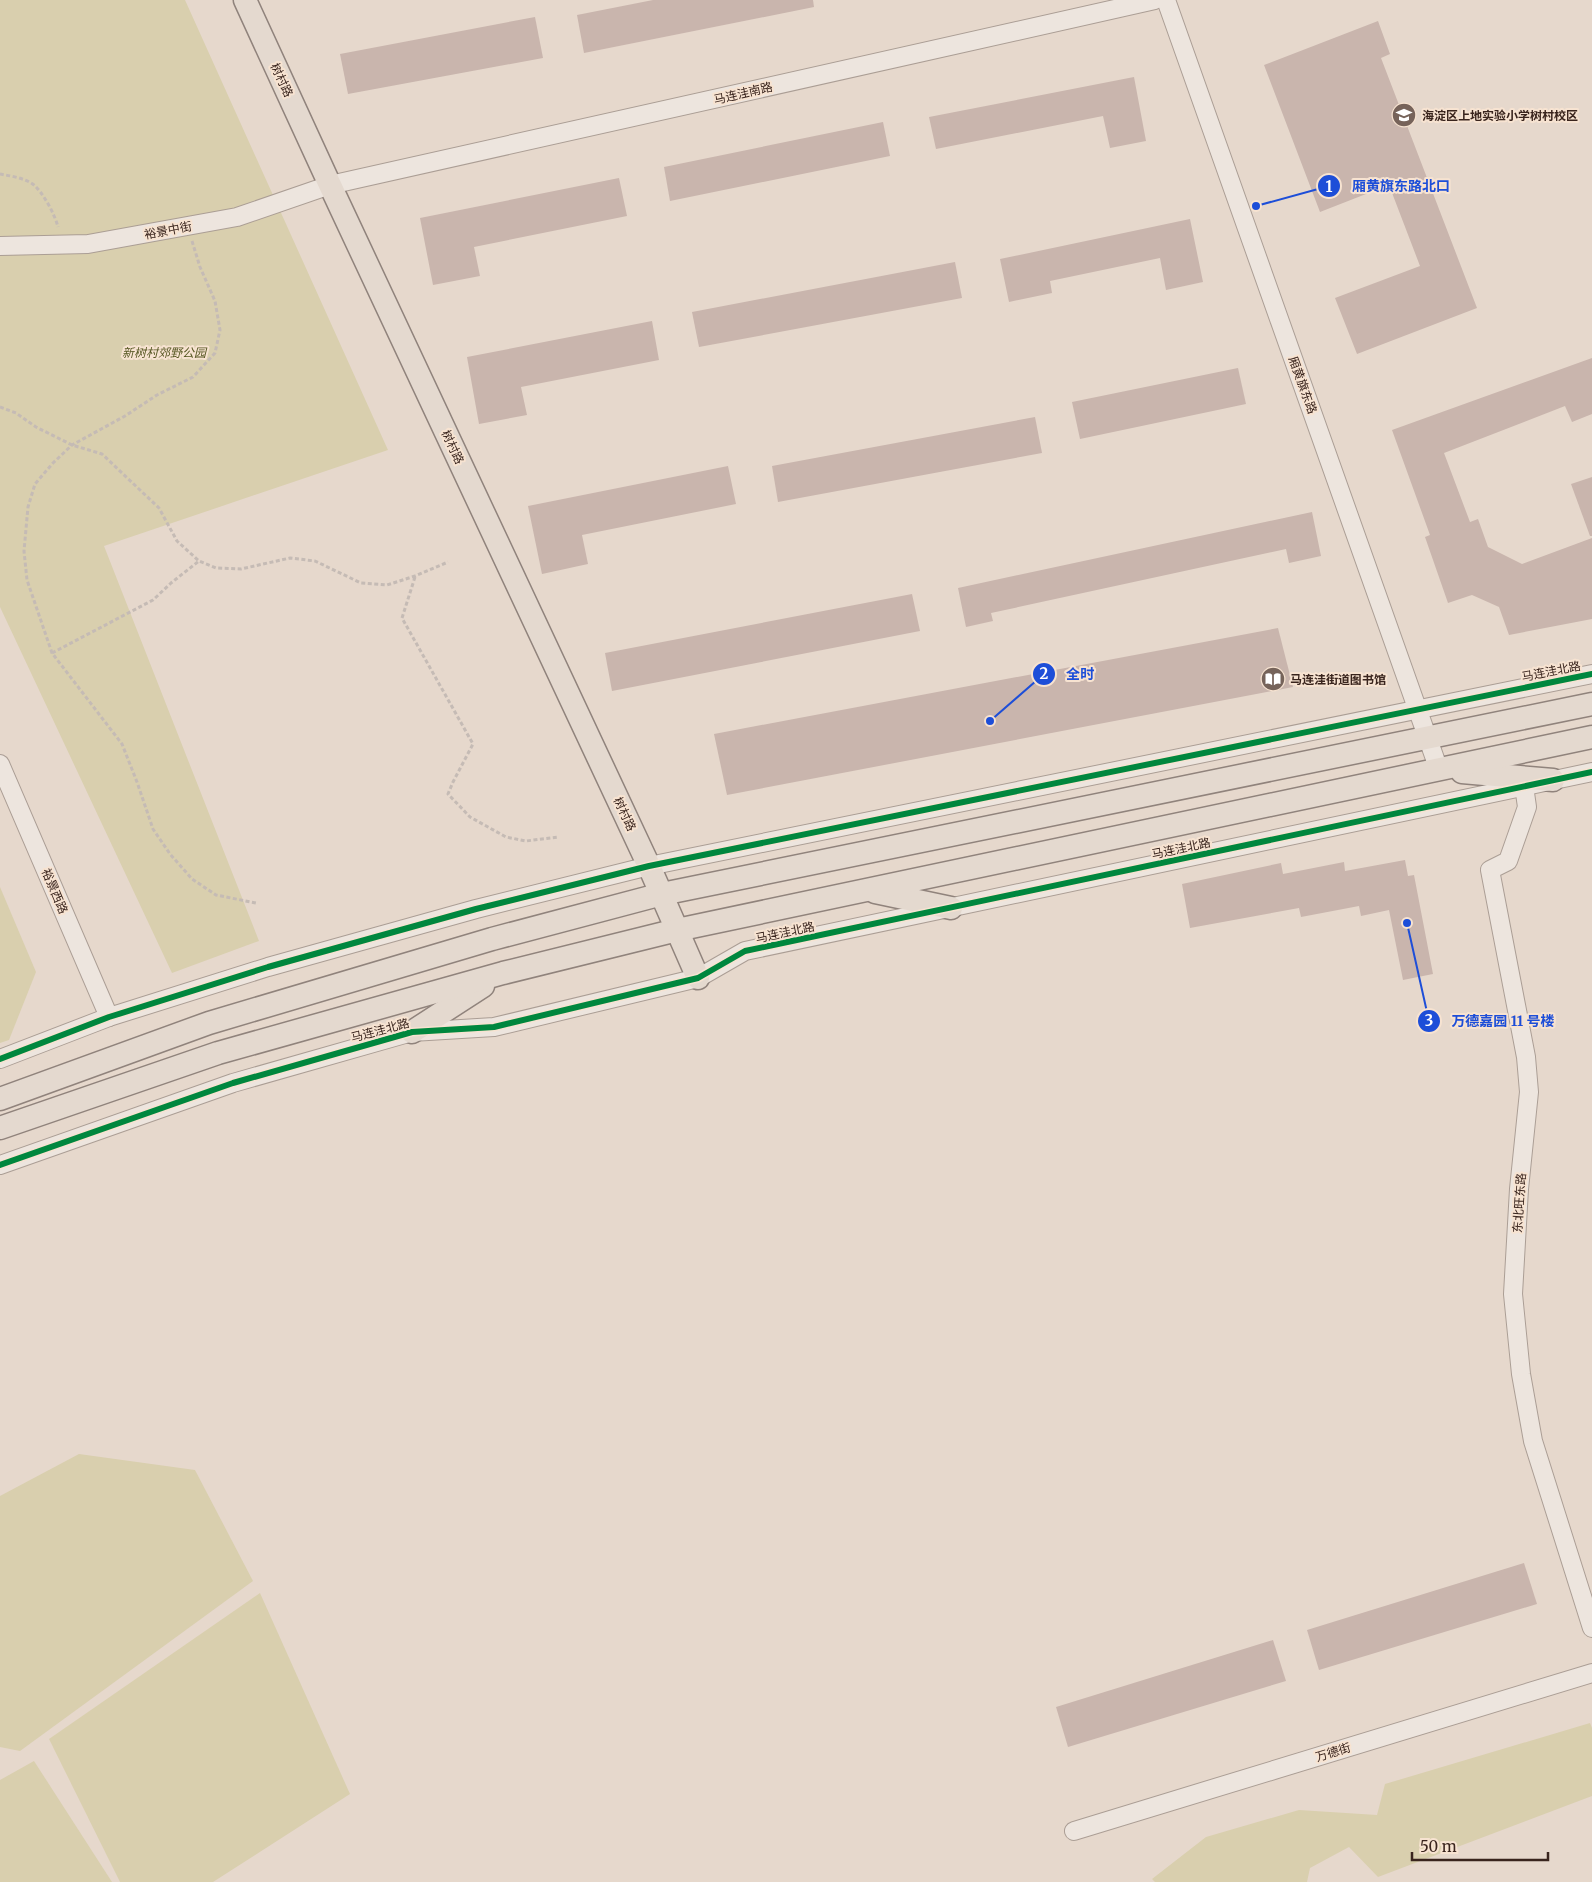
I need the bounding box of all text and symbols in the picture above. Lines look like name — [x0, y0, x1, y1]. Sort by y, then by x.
street label: 树村路 — [268, 61, 296, 99]
street label: 马连洼南路 — [712, 79, 774, 107]
school or university icon: 海淀区上地实验小学树村校区 — [1391, 102, 1417, 128]
place label: 海淀区上地实验小学树村校区 — [1422, 108, 1578, 123]
callout: 厢黄旗东路北口 — [1317, 172, 1460, 201]
text: 1 — [1326, 177, 1333, 196]
text: 厢黄旗东路北口 — [1352, 177, 1450, 195]
street label: 裕景中街 — [143, 218, 193, 242]
park label: 新树村郊野公园 — [122, 345, 208, 360]
street label: 厢黄旗东路 — [1286, 354, 1320, 416]
street label: 树村路 — [439, 428, 467, 466]
street label: 马连洼北路 — [1520, 658, 1582, 684]
callout: 全时 — [1031, 660, 1104, 689]
text: 2 — [1040, 664, 1049, 683]
text: 全时 — [1066, 665, 1095, 683]
library icon: 马连洼街道图书馆 — [1260, 666, 1286, 692]
place label: 马连洼街道图书馆 — [1290, 672, 1386, 687]
street label: 树村路 — [611, 795, 639, 833]
street label: 马连洼北路 — [1150, 834, 1212, 862]
street label: 裕景西路 — [39, 866, 71, 916]
street label: 马连洼北路 — [754, 918, 816, 946]
callout: 万德嘉园 11 号楼 — [1417, 1006, 1565, 1035]
text: 3 — [1425, 1011, 1433, 1030]
text: 万德嘉园 11 号楼 — [1451, 1012, 1555, 1030]
street label: 马连洼北路 — [349, 1015, 411, 1045]
street label: 东北旺东路 — [1509, 1173, 1529, 1233]
street label: 万德街 — [1314, 1740, 1352, 1764]
scale bar — [1412, 1830, 1548, 1862]
text: 50 m — [1420, 1837, 1457, 1856]

